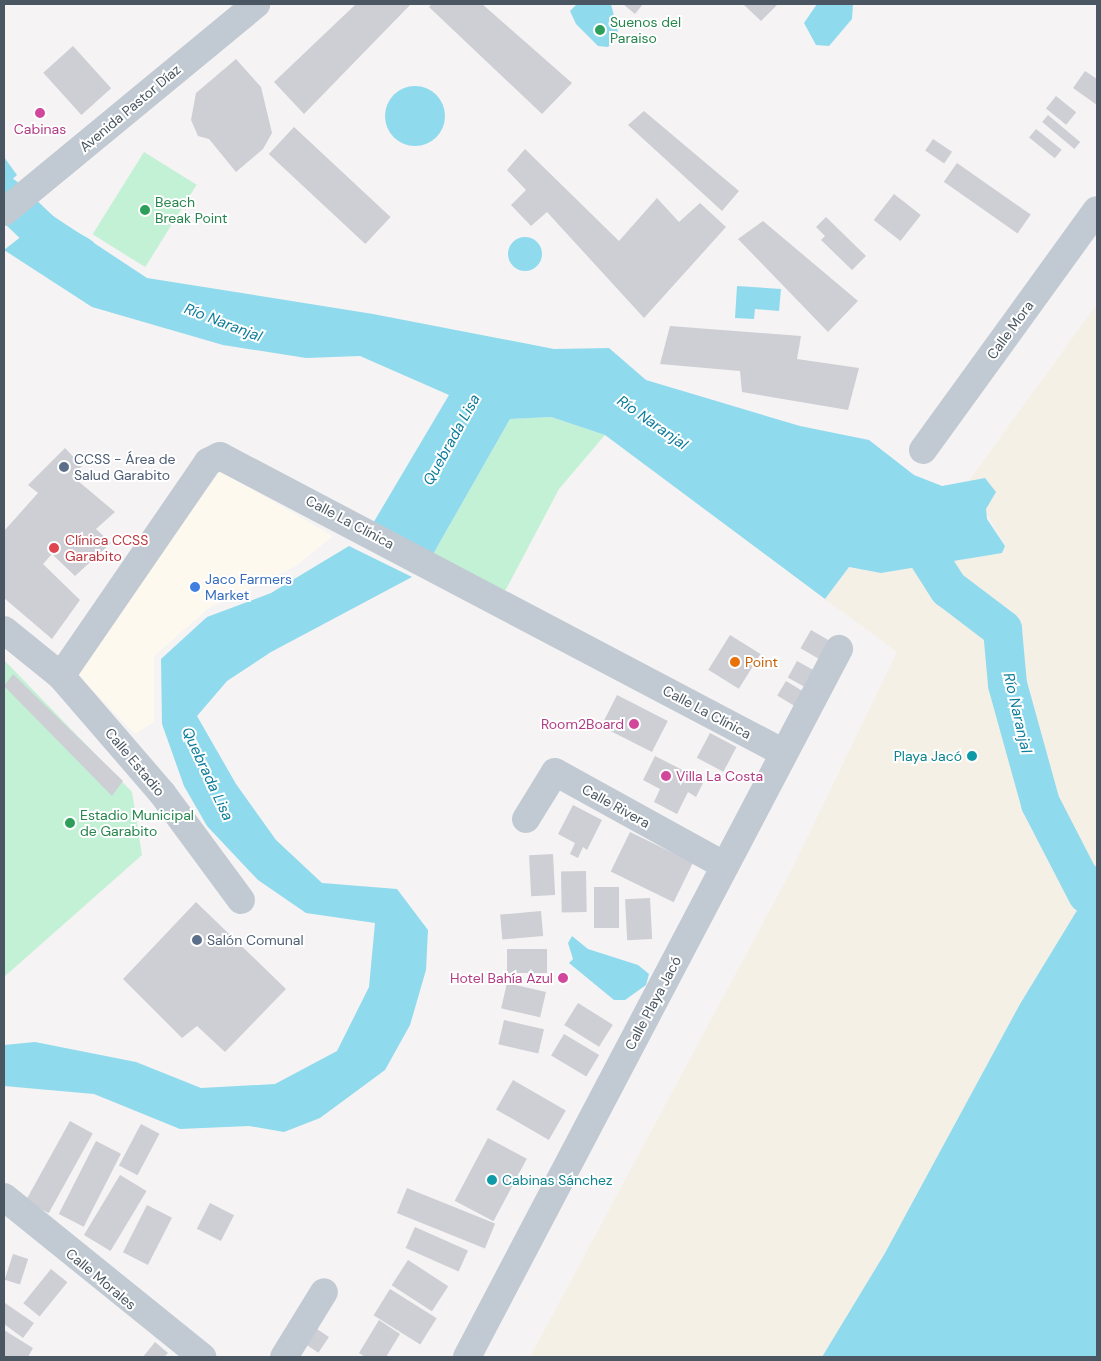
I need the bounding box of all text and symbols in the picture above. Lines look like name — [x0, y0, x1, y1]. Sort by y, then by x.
place label: Suenos del Paraiso — [610, 14, 681, 46]
marker: Suenos del Paraiso — [594, 24, 606, 36]
street label: Avenida Pastor Díaz — [76, 61, 184, 155]
marker: Cabinas — [34, 107, 46, 119]
place label: Cabinas — [14, 121, 66, 137]
place label: Beach Break Point — [155, 194, 228, 226]
marker: Beach Break Point — [139, 204, 151, 216]
street label: Calle Mora — [983, 297, 1037, 363]
water label: Río Naranjal — [182, 300, 264, 346]
water label: Quebrada Lisa — [420, 391, 484, 489]
water label: Río Naranjal — [613, 392, 691, 454]
place label: CCSS - Área de Salud Garabito — [74, 451, 176, 484]
marker: CCSS - Área de Salud Garabito — [58, 461, 70, 473]
street label: Calle La Clínica — [303, 492, 397, 552]
place label: Clínica CCSS Garabito — [65, 532, 148, 564]
marker: Clínica CCSS Garabito — [47, 541, 61, 555]
place label: Jaco Farmers Market — [205, 571, 292, 604]
marker: Jaco Farmers Market — [189, 581, 201, 593]
place label: Point — [745, 654, 778, 670]
marker: Point — [729, 656, 741, 668]
water label: Río Naranjal — [999, 671, 1035, 755]
street label: Calle La Clínica — [660, 682, 754, 742]
place label: Room2Board — [541, 716, 624, 732]
marker: Room2Board — [628, 718, 640, 730]
water label: Quebrada Lisa — [177, 724, 237, 824]
street label: Calle Estadio — [102, 725, 168, 799]
place label: Playa Jacó — [894, 748, 962, 764]
marker: Playa Jacó — [966, 750, 978, 762]
place label: Villa La Costa — [676, 768, 763, 784]
marker: Villa La Costa — [660, 770, 672, 782]
street label: Calle Rivera — [579, 780, 653, 832]
place label: Estadio Municipal de Garabito — [80, 807, 194, 840]
marker: Estadio Municipal de Garabito — [64, 817, 76, 829]
place label: Salón Comunal — [207, 932, 304, 948]
marker: Salón Comunal — [191, 934, 203, 946]
street label: Calle Playa Jacó — [621, 953, 685, 1053]
place label: Hotel Bahía Azul — [450, 970, 553, 986]
marker: Hotel Bahía Azul — [557, 972, 569, 984]
place label: Cabinas Sánchez — [502, 1172, 612, 1188]
marker: Cabinas Sánchez — [486, 1174, 498, 1186]
street label: Calle Morales — [62, 1245, 140, 1313]

